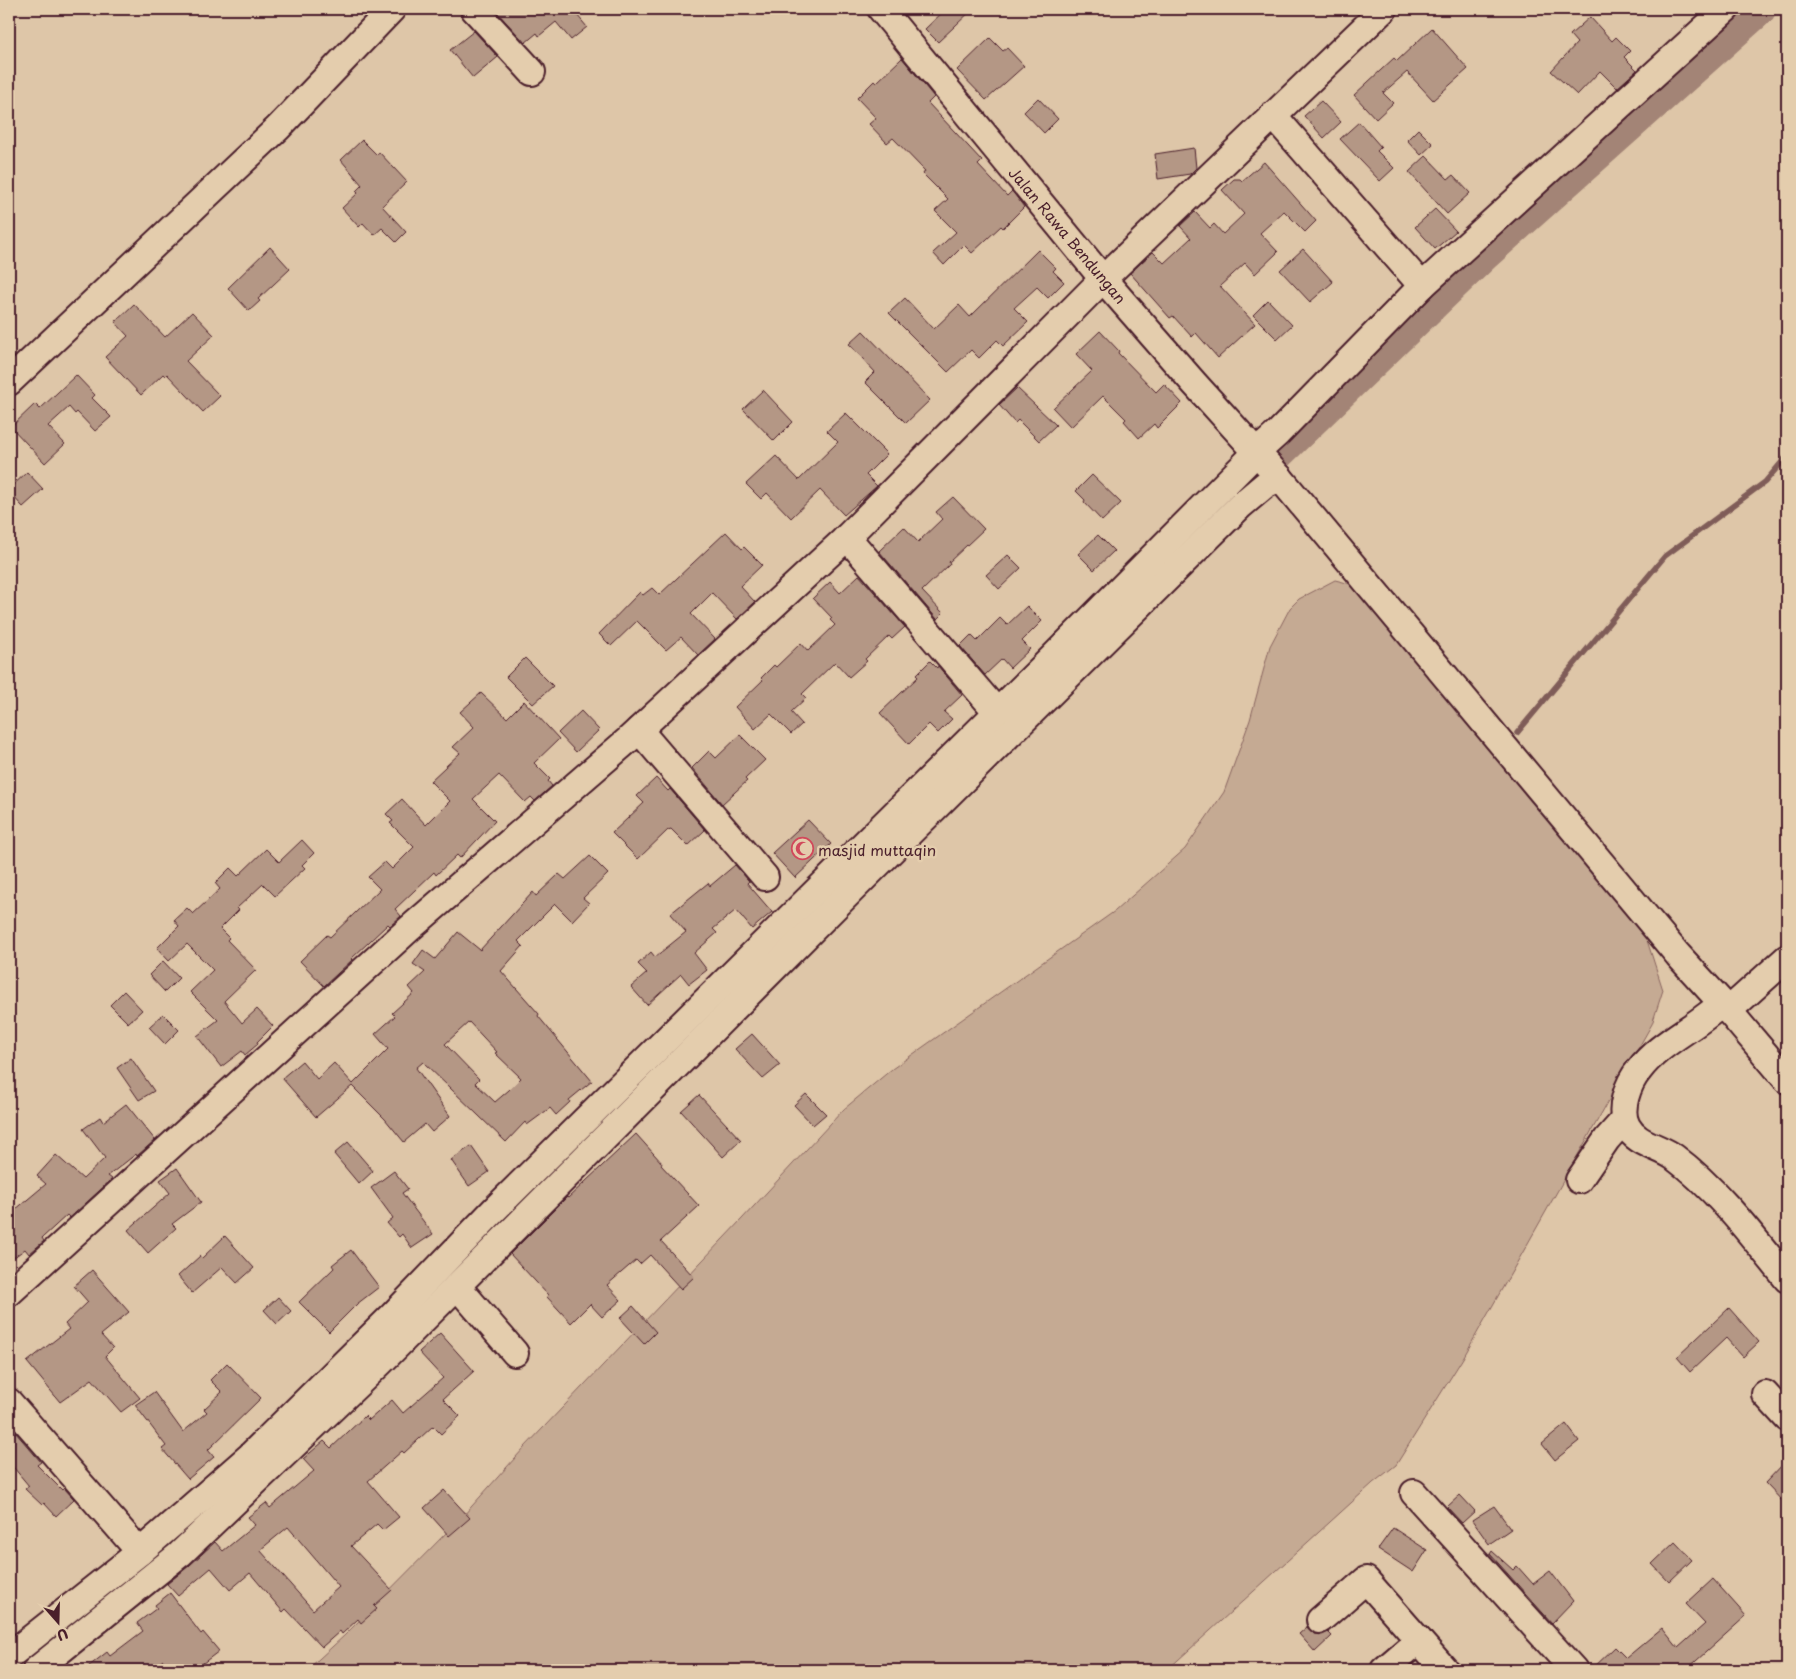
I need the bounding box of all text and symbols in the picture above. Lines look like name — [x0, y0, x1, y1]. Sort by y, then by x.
street label: Jalan Rawa Bendungan — [1004, 162, 1132, 308]
mosque icon: masjid muttaqin — [790, 837, 814, 861]
place label: masjid muttaqin — [818, 838, 936, 861]
north arrow — [32, 1596, 82, 1646]
text: U — [54, 1623, 71, 1646]

